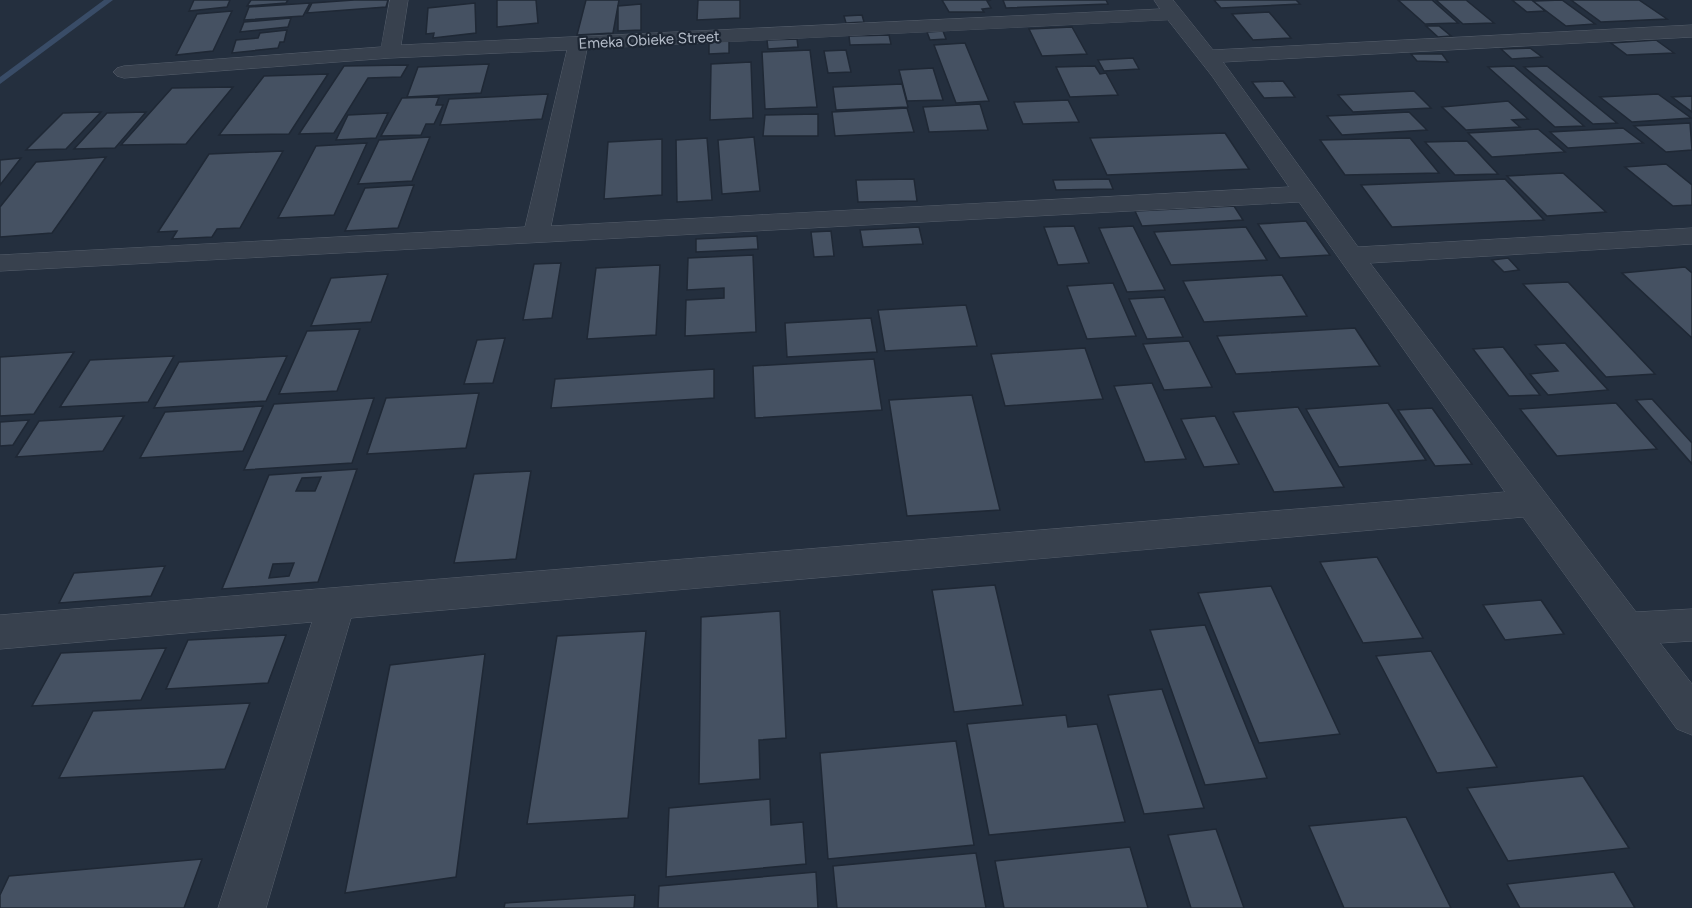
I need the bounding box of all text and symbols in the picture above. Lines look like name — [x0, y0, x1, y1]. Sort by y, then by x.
street label: Emeka Obieke Street — [578, 27, 720, 53]

